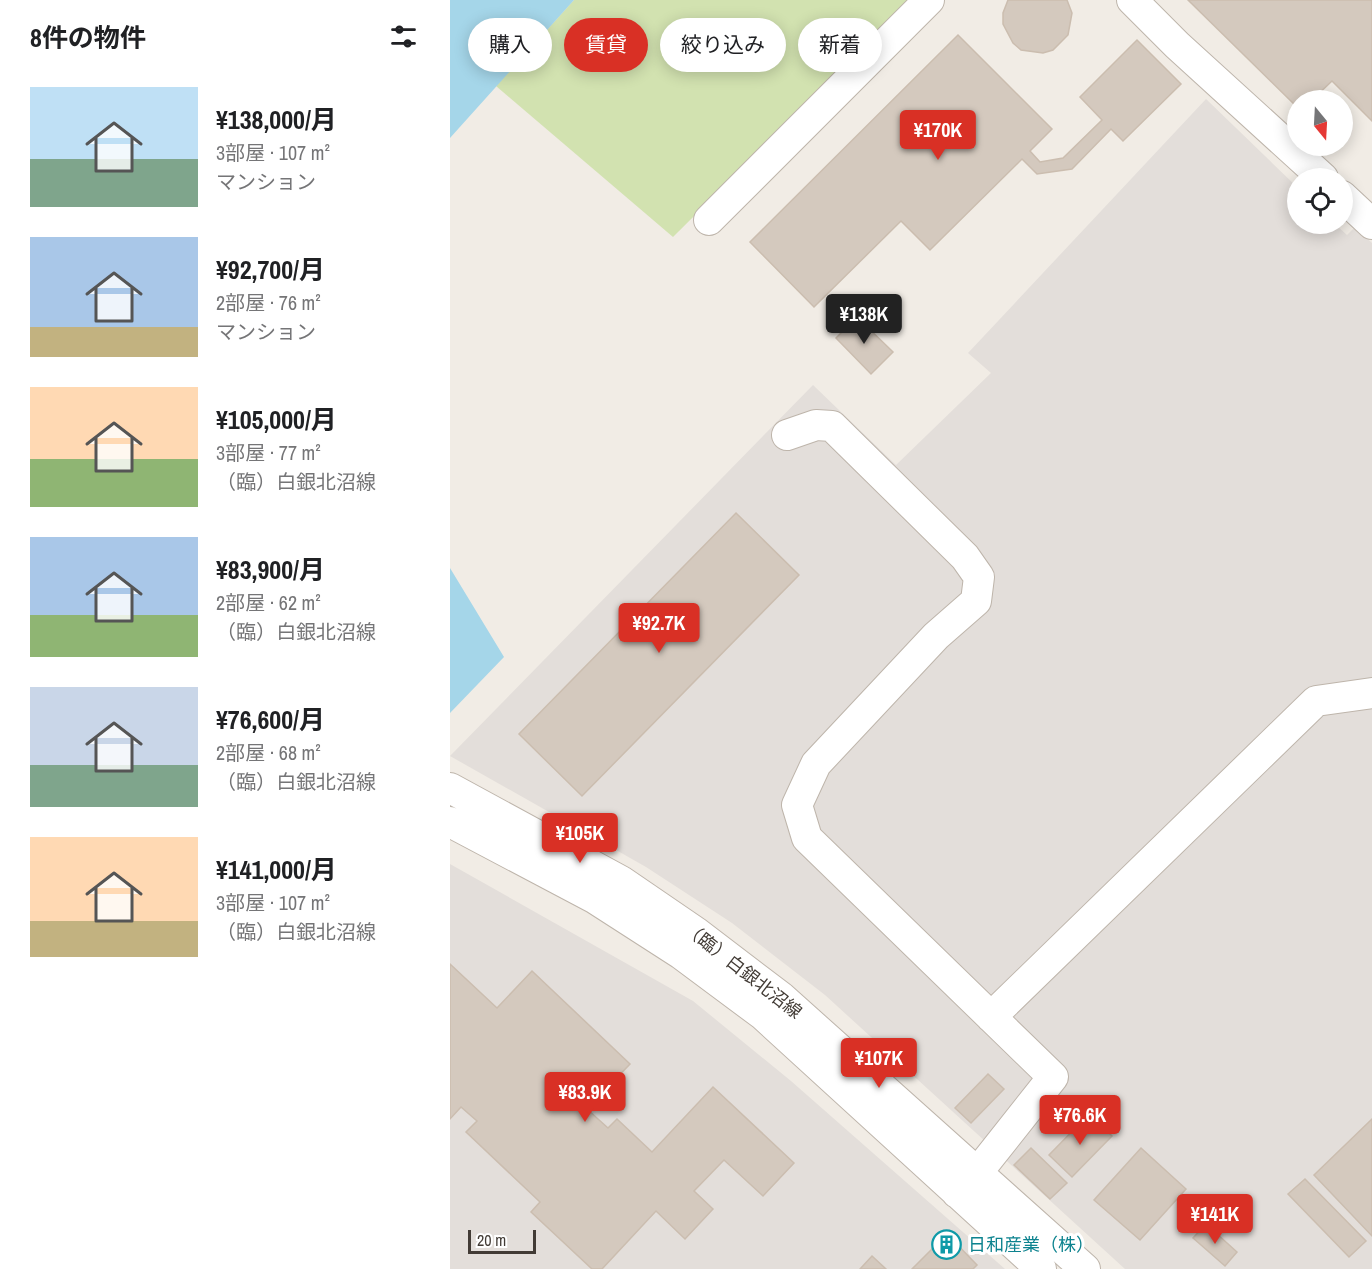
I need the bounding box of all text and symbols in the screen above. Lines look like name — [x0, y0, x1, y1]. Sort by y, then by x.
chip: 購入 — [468, 18, 552, 72]
chip: 賃貸 — [564, 18, 648, 72]
chip: 絞り込み — [660, 18, 786, 72]
chip: 新着 — [798, 18, 882, 72]
text: 8件の物件 — [30, 20, 146, 55]
icon: filters — [387, 20, 420, 53]
north arrow — [1287, 90, 1353, 156]
map controls — [1287, 90, 1353, 234]
text: ¥138,000/月 — [216, 102, 337, 137]
pin: ¥170K — [896, 110, 980, 161]
icon: home — [78, 111, 150, 183]
text: ¥170K — [914, 116, 962, 143]
text: 3部屋 · 107 m² — [216, 139, 330, 166]
text: マンション — [216, 168, 316, 195]
button: locate — [1287, 168, 1353, 234]
text: ¥92,700/月 — [216, 252, 325, 287]
icon: home — [78, 261, 150, 333]
text: 2部屋 · 76 m² — [216, 289, 321, 316]
pin: ¥138K — [822, 294, 906, 345]
text: ¥138K — [840, 300, 888, 327]
text: マンション — [216, 318, 316, 345]
text: ¥105,000/月 — [216, 402, 337, 437]
icon: home — [78, 411, 150, 483]
text: 3部屋 · 77 m² — [216, 439, 321, 466]
text: （臨）白銀北沼線 — [216, 468, 376, 495]
text: ¥83,900/月 — [216, 552, 325, 587]
icon: home — [78, 561, 150, 633]
text: 2部屋 · 62 m² — [216, 589, 321, 616]
pin: ¥92.7K — [610, 603, 708, 654]
text: ¥92.7K — [633, 609, 685, 636]
text: （臨）白銀北沼線 — [216, 618, 376, 645]
text: ¥76,600/月 — [216, 702, 325, 737]
icon: home — [78, 711, 150, 783]
text: 2部屋 · 68 m² — [216, 739, 321, 766]
text: （臨）白銀北沼線 — [216, 768, 376, 795]
pin: ¥105K — [538, 813, 622, 864]
text: ¥105K — [556, 819, 604, 846]
text: ¥141,000/月 — [216, 852, 337, 887]
icon: home — [78, 861, 150, 933]
text: 3部屋 · 107 m² — [216, 889, 330, 916]
street label: （臨）白銀北沼線 — [679, 916, 807, 1024]
text: （臨）白銀北沼線 — [216, 918, 376, 945]
pin: ¥107K — [837, 1038, 921, 1089]
text: ¥107K — [855, 1044, 903, 1071]
pin: ¥83.9K — [536, 1072, 634, 1123]
text: ¥83.9K — [559, 1078, 611, 1105]
pin: ¥76.6K — [1031, 1095, 1129, 1146]
text: ¥76.6K — [1054, 1101, 1106, 1128]
pin: ¥141K — [1173, 1194, 1257, 1245]
text: ¥141K — [1191, 1200, 1239, 1227]
scale bar — [468, 1227, 536, 1254]
building icon: 日和産業（株） — [931, 1228, 963, 1260]
text: 20 m — [477, 1229, 506, 1251]
place label: 日和産業（株） — [968, 1232, 1094, 1257]

